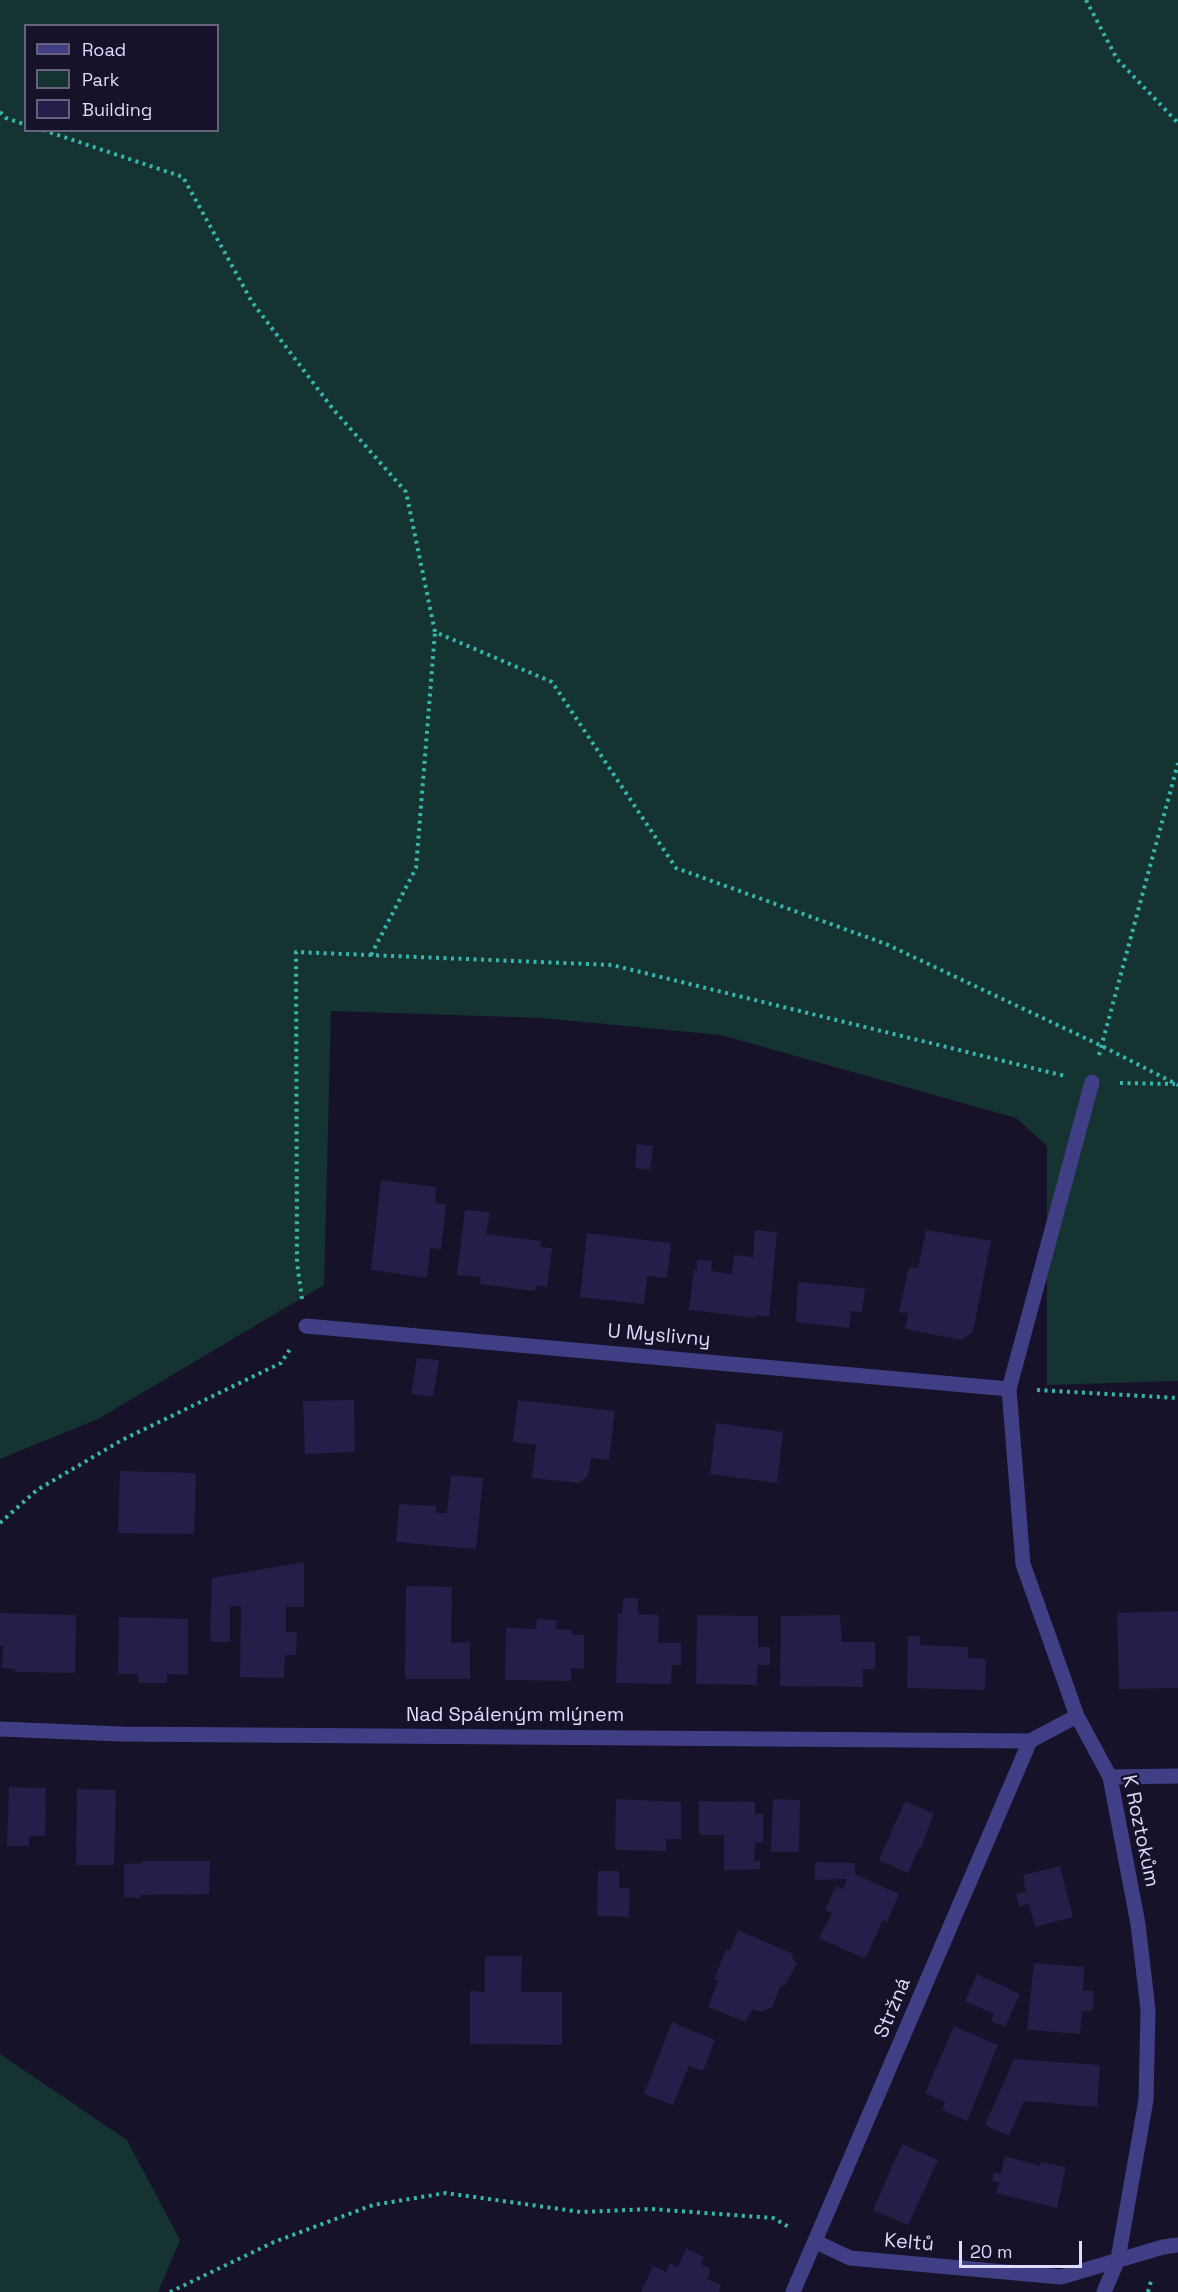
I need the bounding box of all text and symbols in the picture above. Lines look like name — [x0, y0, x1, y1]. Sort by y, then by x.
legend — [24, 24, 219, 132]
text: Road — [82, 38, 126, 61]
text: Park — [82, 68, 119, 91]
text: Building — [82, 98, 152, 121]
street label: U Myslivny — [606, 1320, 712, 1352]
street label: Nad Spáleným mlýnem — [406, 1704, 624, 1728]
street label: K Roztokům — [1116, 1773, 1164, 1889]
street label: Stržná — [870, 1974, 916, 2042]
street label: Keltů — [883, 2229, 935, 2257]
scale bar — [962, 2229, 1085, 2267]
text: 20 m — [970, 2240, 1013, 2263]

